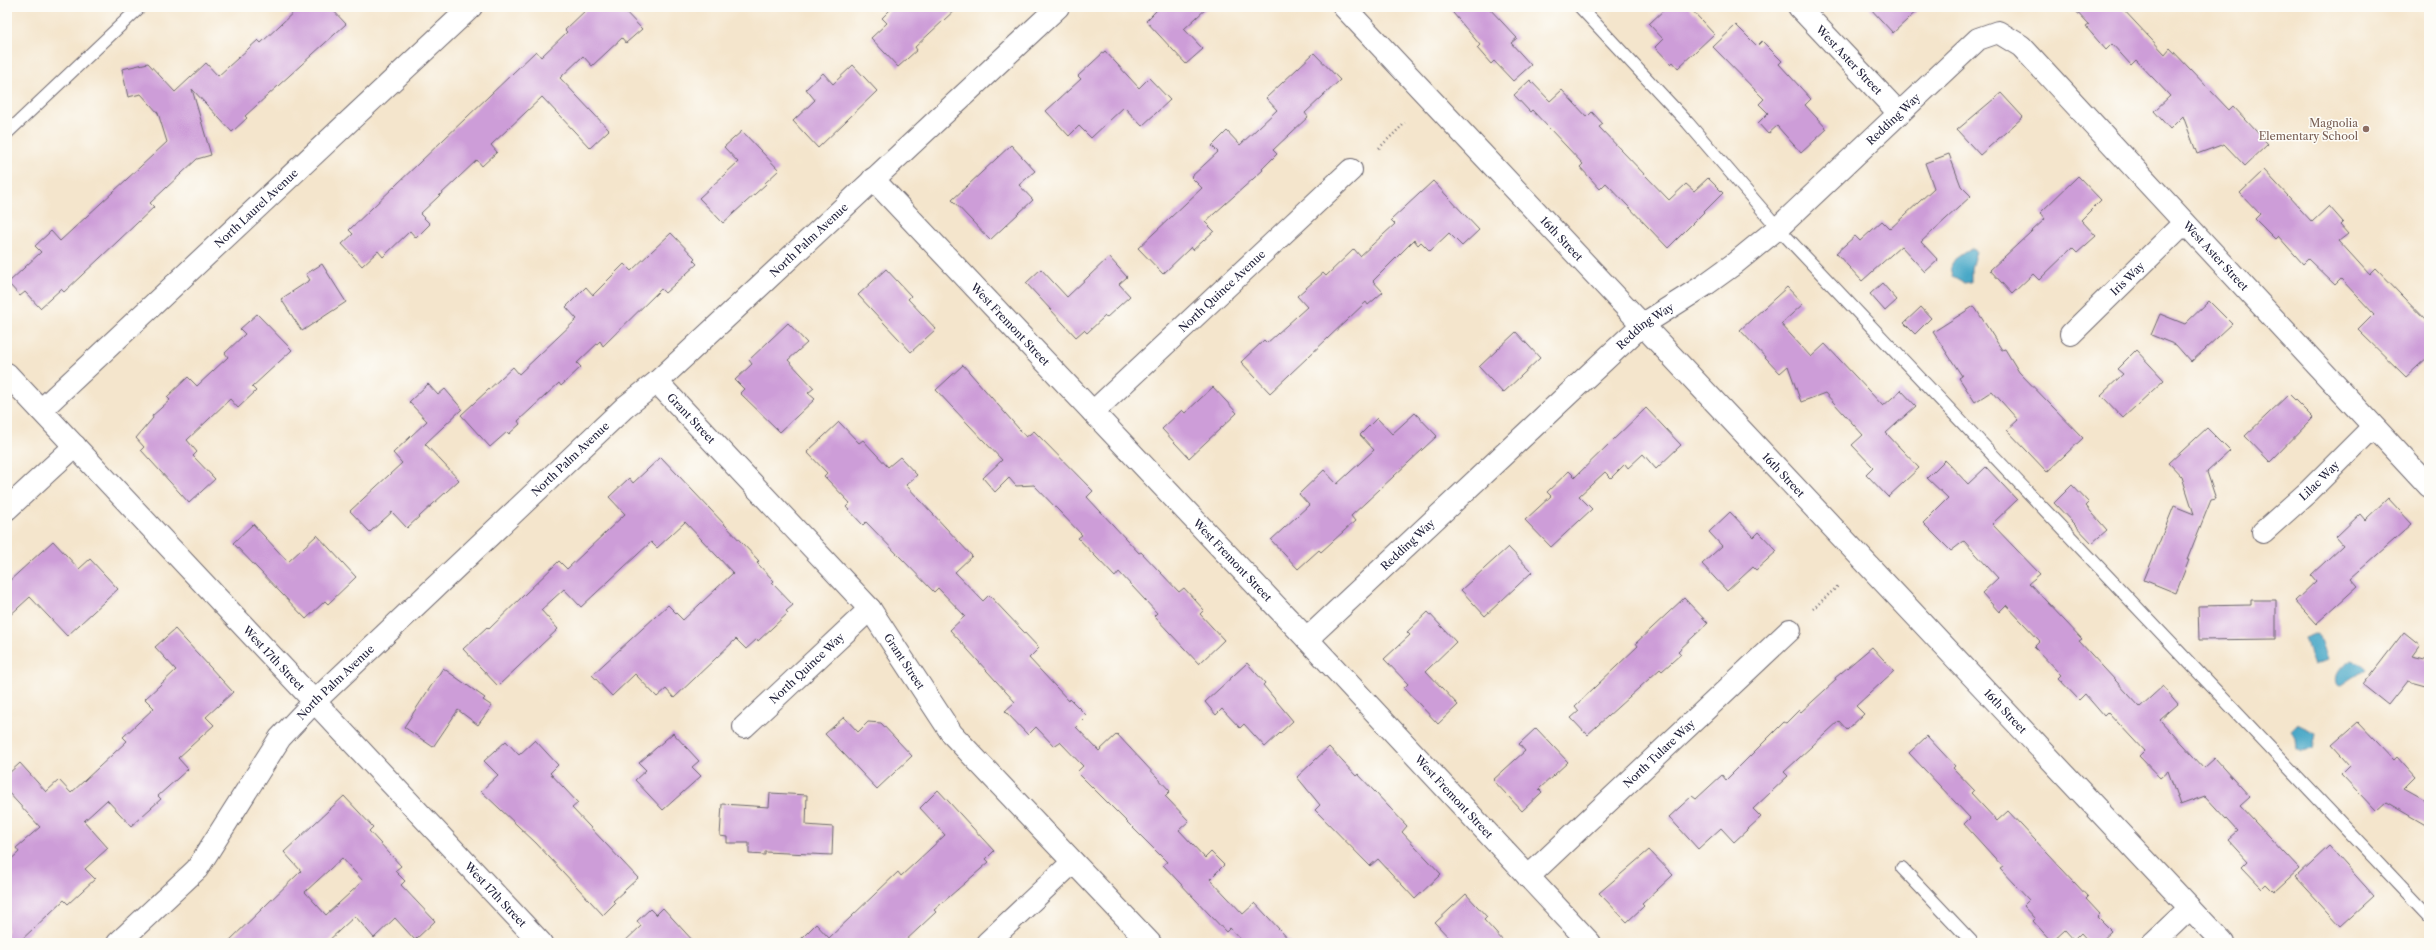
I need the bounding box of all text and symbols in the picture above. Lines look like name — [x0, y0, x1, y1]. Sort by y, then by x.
street label: West Aster Street — [1812, 22, 1885, 98]
street label: Redding Way — [1863, 90, 1924, 148]
place label: Magnolia Elementary School — [2259, 116, 2359, 143]
marker: Magnolia Elementary School — [2361, 124, 2371, 134]
street label: North Laurel Avenue — [212, 166, 301, 251]
street label: North Palm Avenue — [767, 200, 851, 280]
street label: 16th Street — [1537, 214, 1586, 264]
street label: West Aster Street — [2179, 217, 2251, 294]
street label: North Quince Avenue — [1176, 247, 1268, 335]
street label: Iris Way — [2107, 258, 2148, 298]
street label: West Fremont Street — [967, 279, 1053, 369]
street label: Redding Way — [1613, 299, 1677, 352]
street label: Grant Street — [664, 390, 718, 447]
street label: North Palm Avenue — [528, 419, 612, 499]
street label: 16th Street — [1759, 450, 1808, 500]
street label: Lilac Way — [2296, 457, 2343, 504]
street label: West Fremont Street — [1190, 515, 1275, 605]
street label: Redding Way — [1378, 515, 1438, 573]
street label: West 17th Street — [239, 622, 308, 694]
street label: North Quince Way — [766, 629, 848, 707]
street label: Grant Street — [881, 631, 928, 692]
street label: North Palm Avenue — [294, 642, 377, 723]
street label: 16th Street — [1981, 686, 2030, 736]
street label: North Tulare Way — [1620, 716, 1698, 791]
street label: West Fremont Street — [1411, 752, 1496, 841]
street label: West 17th Street — [461, 859, 529, 930]

